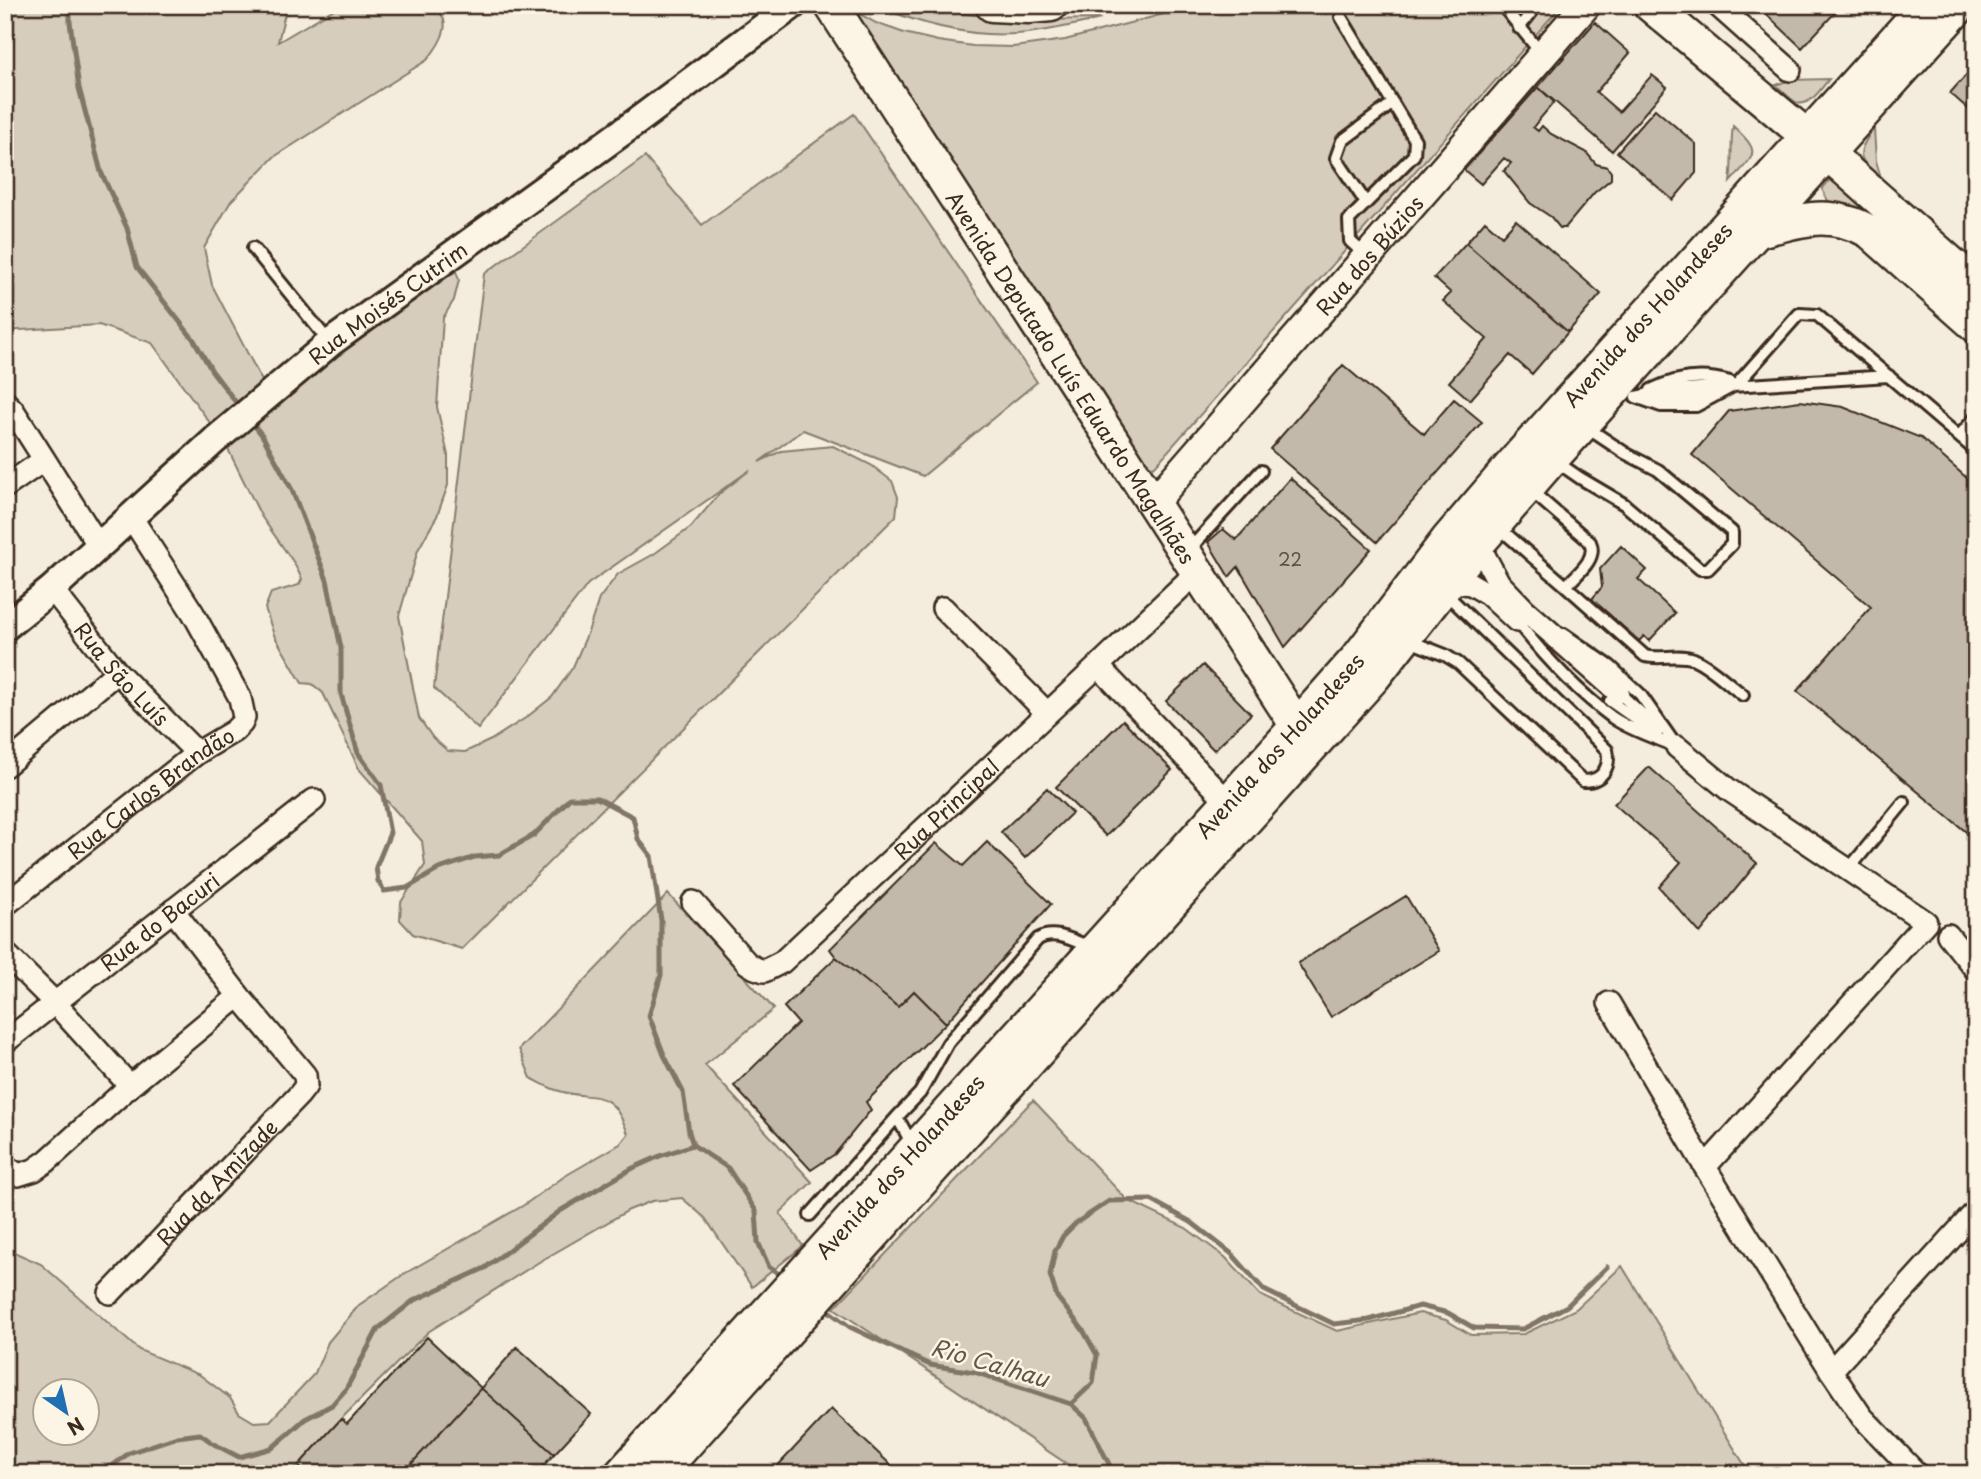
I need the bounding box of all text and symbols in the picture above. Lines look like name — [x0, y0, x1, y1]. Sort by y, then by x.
street label: Avenida Deputado Luís Eduardo Magalhães — [939, 184, 1204, 570]
street label: Rua dos Búzios — [1308, 188, 1430, 322]
street label: Avenida dos Holandeses — [1555, 215, 1739, 414]
street label: Rua Moisés Cutrim — [301, 233, 474, 371]
house number: 22 — [1278, 545, 1302, 572]
street label: Rua São Luís — [67, 615, 177, 733]
street label: Avenida dos Holandeses — [1187, 645, 1371, 845]
street label: Rua Carlos Brandão — [60, 719, 240, 866]
street label: Rua Principal — [886, 751, 1006, 866]
street label: Rua do Bacuri — [93, 864, 226, 978]
street label: Avenida dos Holandeses — [807, 1067, 991, 1266]
street label: Rua da Amizade — [148, 1111, 284, 1252]
water label: Rio Calhau — [927, 1329, 1054, 1396]
north arrow — [32, 1378, 102, 1448]
text: N — [62, 1411, 90, 1443]

